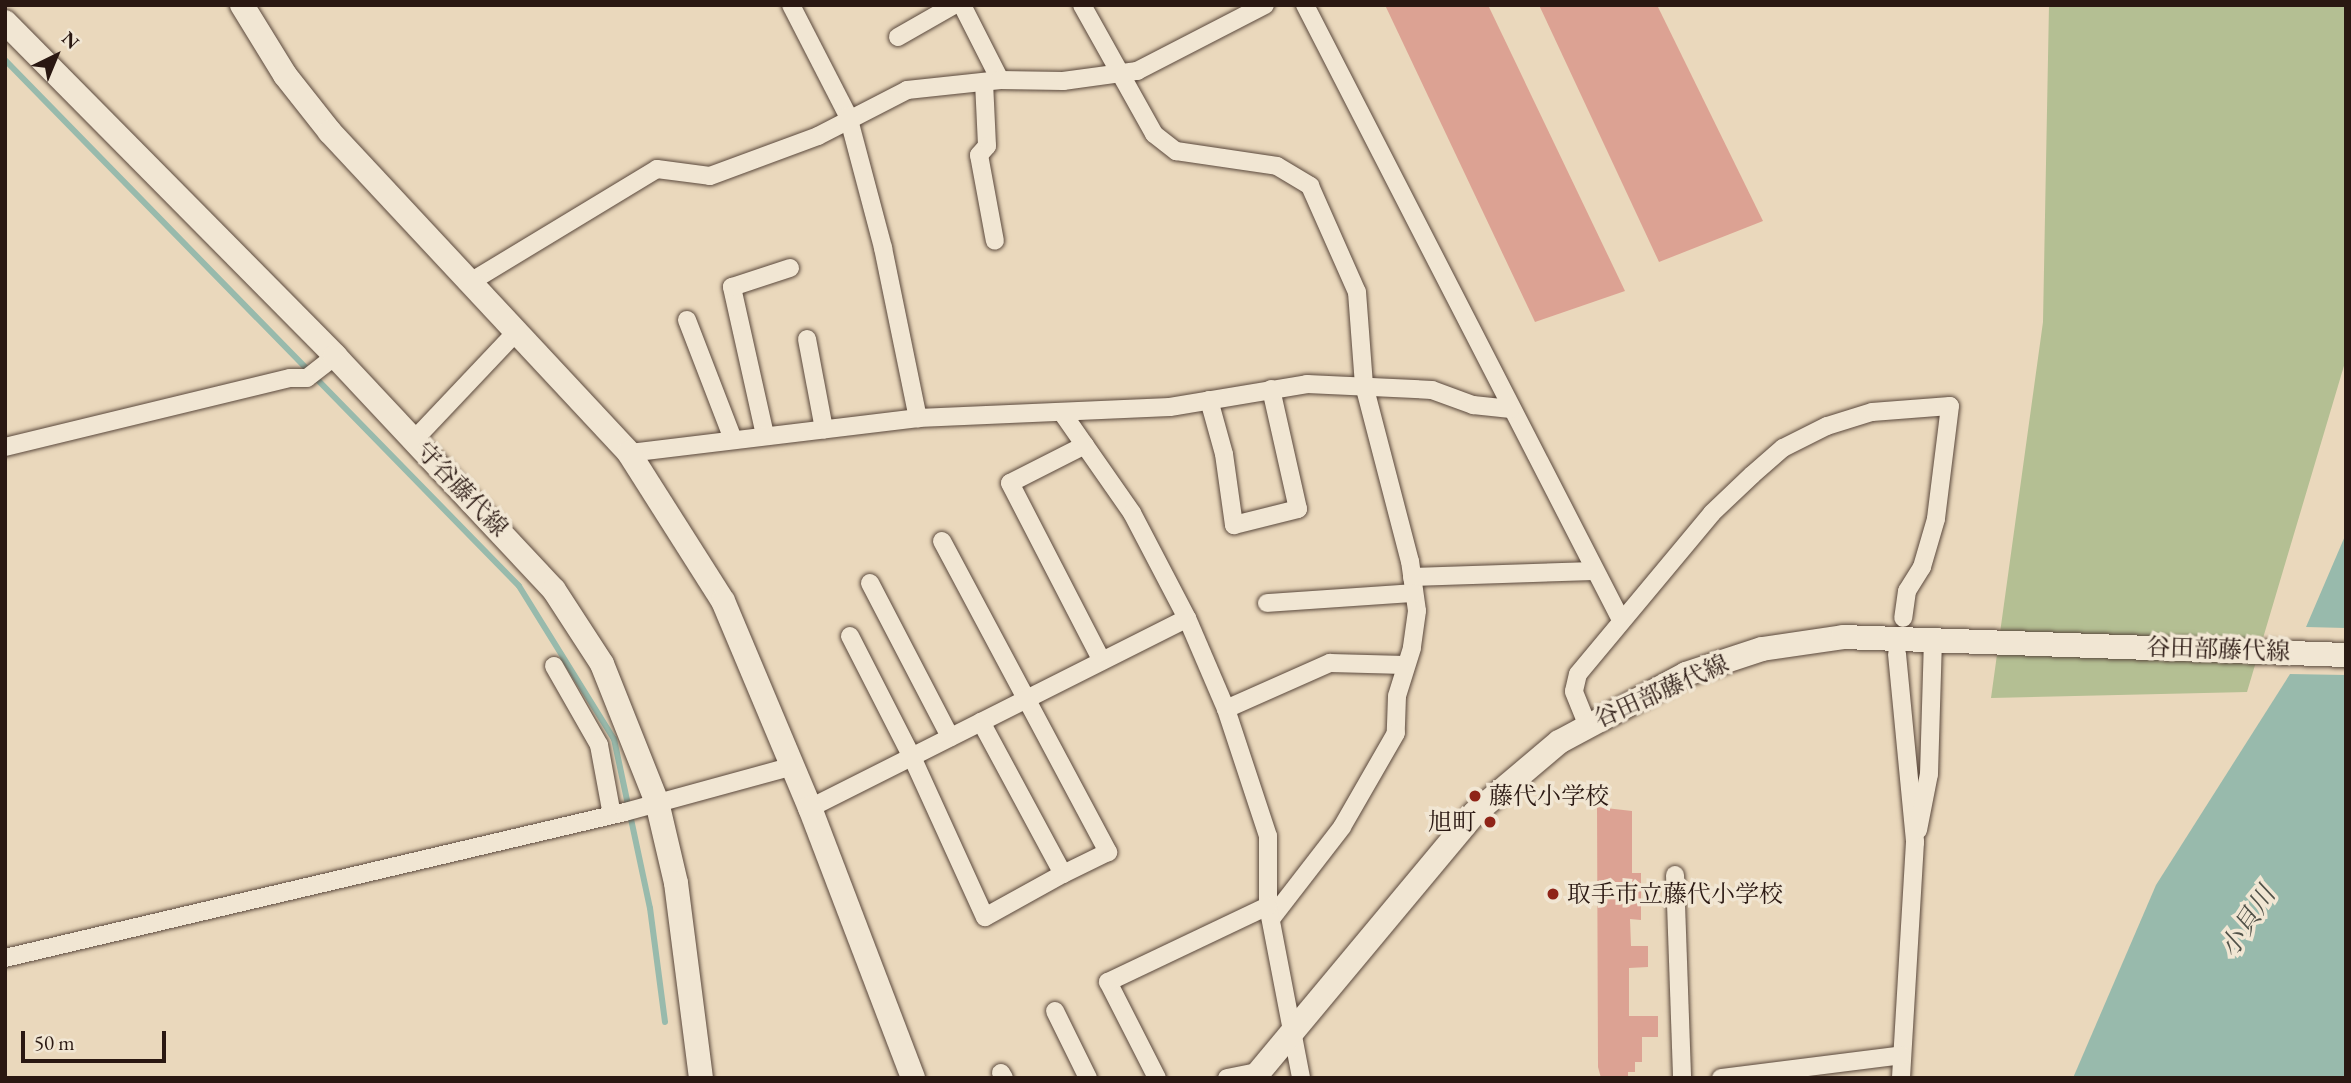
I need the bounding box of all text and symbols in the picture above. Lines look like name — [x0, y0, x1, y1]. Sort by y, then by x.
north arrow — [21, 21, 91, 91]
text: N — [57, 26, 85, 55]
street label: 守谷藤代線 — [410, 436, 514, 542]
street label: 谷田部藤代線 — [2146, 632, 2290, 666]
street label: 谷田部藤代線 — [1589, 649, 1733, 733]
place label: 藤代小学校 — [1489, 782, 1609, 810]
marker: 藤代小学校 — [1467, 788, 1483, 804]
place label: 旭町 — [1428, 808, 1476, 836]
marker: 旭町 — [1482, 814, 1498, 830]
place label: 取手市立藤代小学校 — [1567, 880, 1783, 908]
water label: 小貝川 — [2214, 881, 2282, 963]
marker: 取手市立藤代小学校 — [1545, 886, 1561, 902]
scale bar — [24, 1016, 170, 1060]
text: 50 m — [34, 1029, 75, 1056]

